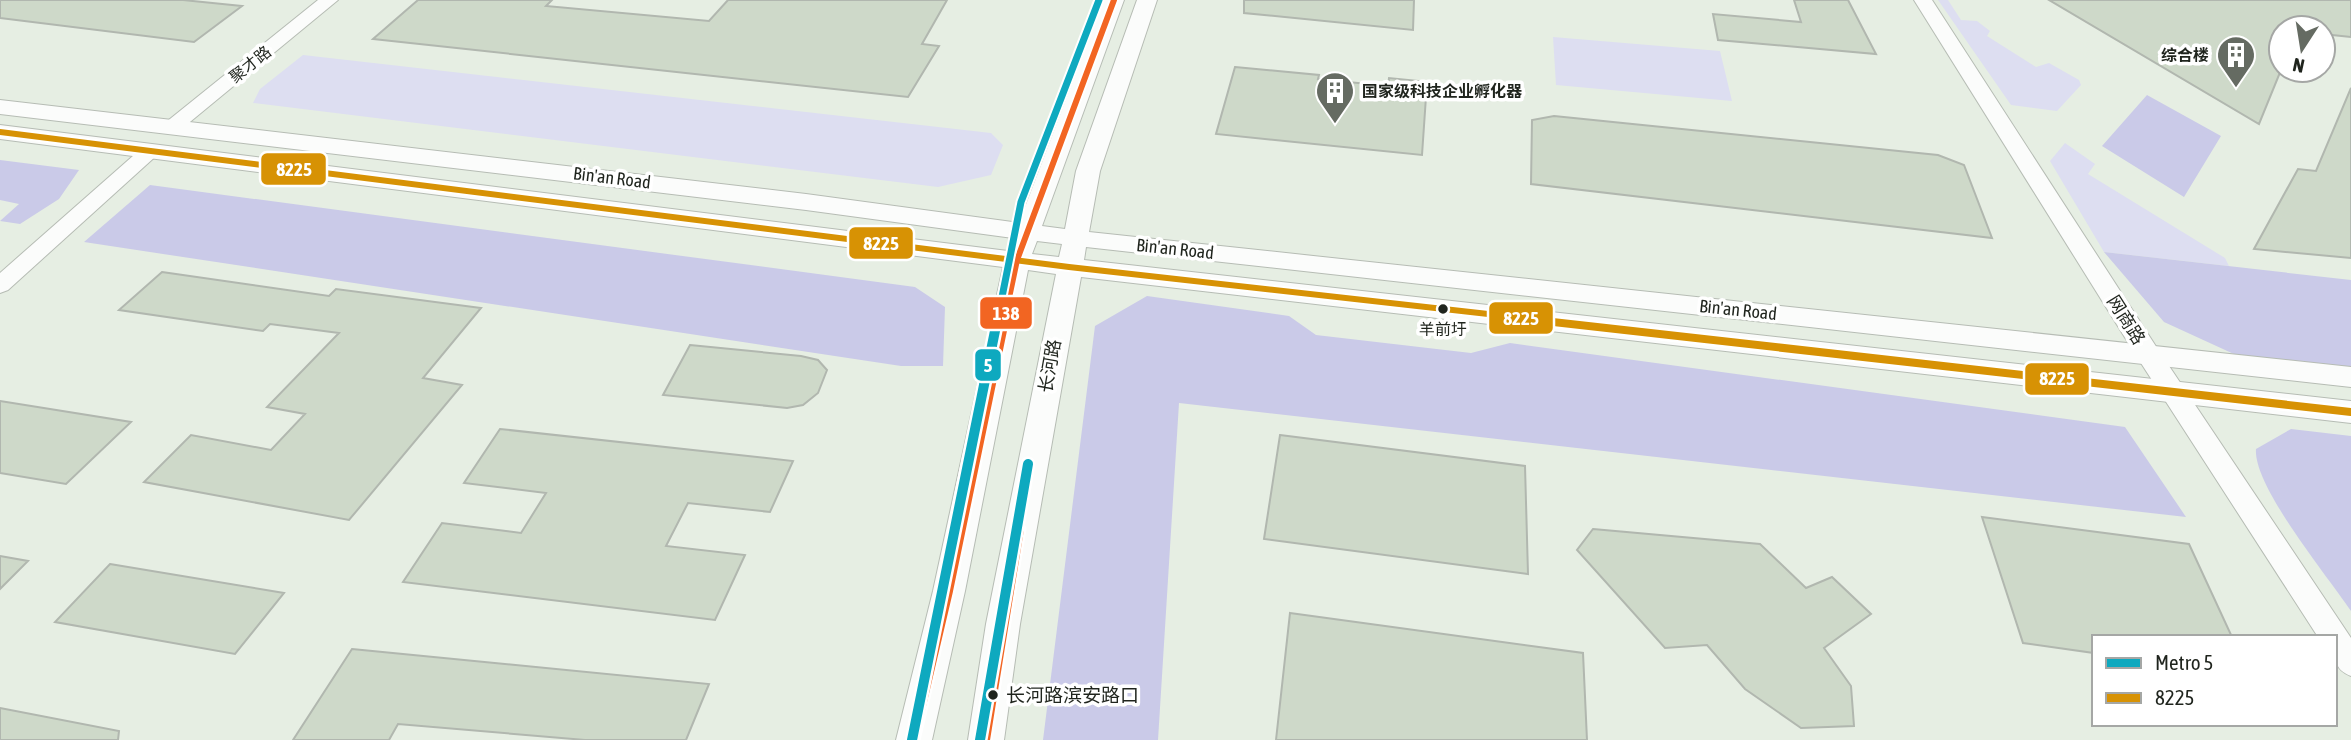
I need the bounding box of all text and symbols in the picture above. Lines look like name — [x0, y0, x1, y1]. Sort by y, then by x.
north arrow — [2267, 14, 2337, 84]
building icon: 综合楼 — [2215, 34, 2257, 89]
street label: 聚才路 — [226, 42, 274, 86]
place label: 综合楼 — [2161, 46, 2209, 64]
text: N — [2291, 54, 2306, 78]
building icon: 国家级科技企业孵化器 — [1314, 70, 1356, 125]
place label: 国家级科技企业孵化器 — [1362, 82, 1522, 100]
line badge: 8225 — [260, 152, 327, 186]
text: 8225 — [276, 158, 312, 180]
street label: Bin'an Road — [572, 162, 652, 193]
line badge: 8225 — [848, 226, 914, 260]
text: 8225 — [863, 232, 899, 254]
street label: Bin'an Road — [1135, 234, 1215, 263]
street label: 网商路 — [2103, 291, 2150, 348]
street label: Bin'an Road — [1698, 295, 1778, 324]
line badge: 138 — [979, 296, 1033, 330]
line badge: 8225 — [1488, 301, 1554, 335]
text: 138 — [993, 302, 1019, 324]
marker: 羊前圩 — [1436, 302, 1450, 316]
text: 8225 — [1503, 307, 1539, 329]
place label: 羊前圩 — [1419, 320, 1467, 338]
street label: 长河路 — [1034, 338, 1065, 394]
line badge: 5 — [974, 348, 1002, 382]
text: 5 — [984, 354, 993, 376]
line badge: 8225 — [2024, 362, 2090, 396]
text: 8225 — [2039, 367, 2075, 389]
legend — [2092, 635, 2337, 726]
text: Metro 5 — [2155, 650, 2213, 674]
place label: 长河路滨安路口 — [1006, 684, 1139, 706]
text: 8225 — [2155, 685, 2194, 709]
marker: 长河路滨安路口 — [986, 688, 1000, 702]

